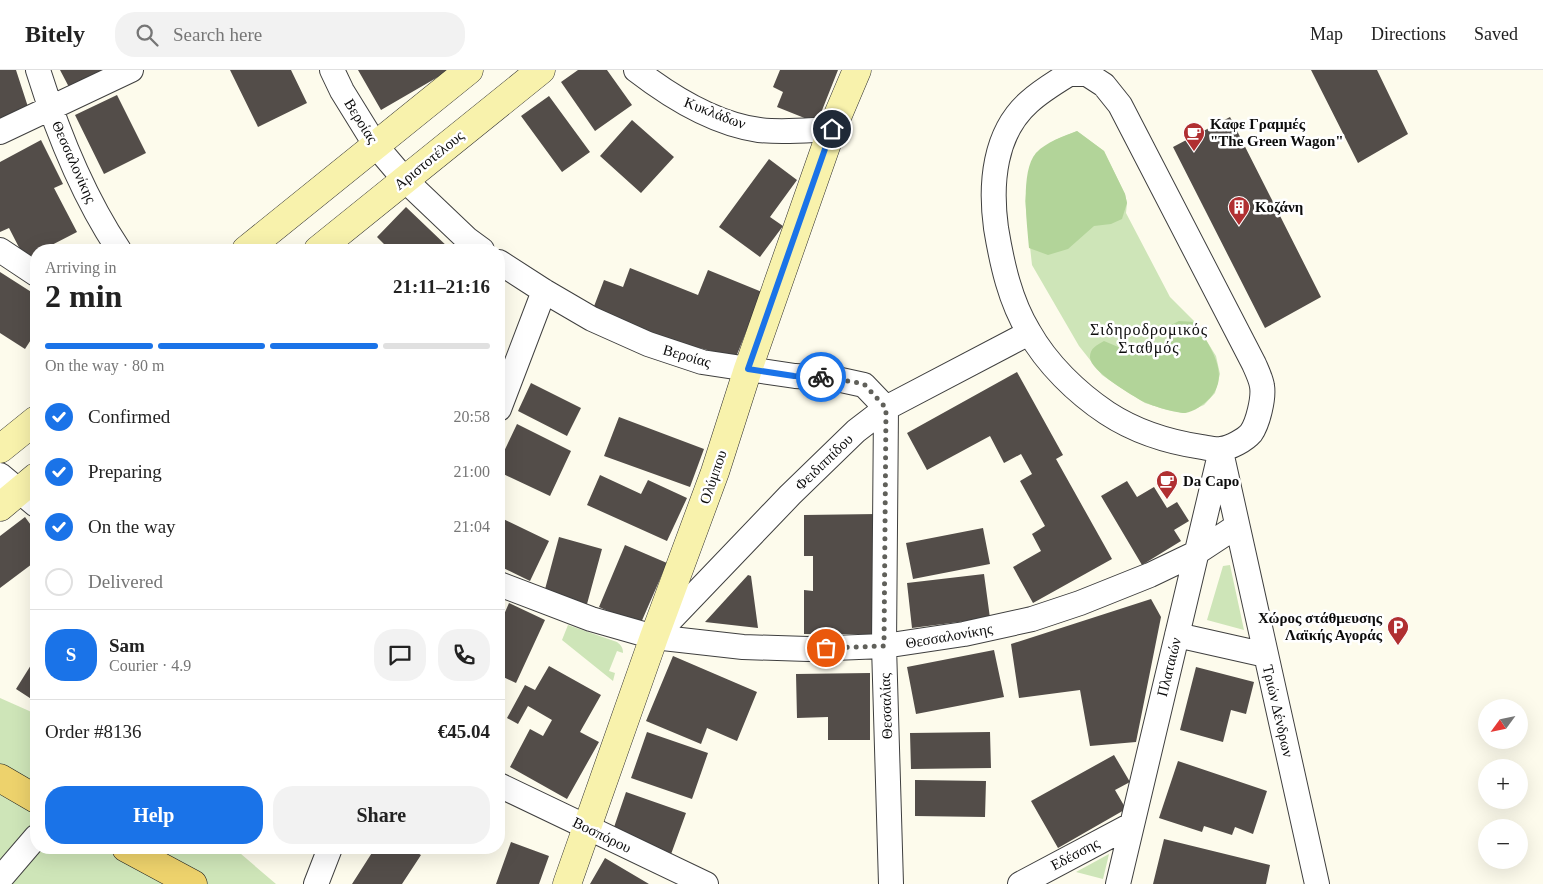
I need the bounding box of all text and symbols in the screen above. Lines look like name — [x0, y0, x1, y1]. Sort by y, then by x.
search box — [115, 12, 465, 57]
text: Bitely — [25, 21, 85, 47]
icon: search — [133, 21, 161, 49]
text: Search here — [173, 24, 262, 45]
text: Map — [1310, 24, 1343, 44]
text: Directions — [1371, 24, 1446, 44]
text: Saved — [1474, 24, 1518, 44]
street label: Κυκλάδων — [682, 94, 748, 132]
street label: Βεροίας — [341, 96, 381, 146]
pin — [811, 108, 853, 150]
icon: home — [818, 115, 846, 143]
place label: Καφε Γραμμές "The Green Wagon" — [1210, 116, 1344, 149]
street label: Θεσσαλονίκης — [49, 119, 99, 206]
cafe icon: Καφε Γραμμές "The Green Wagon" — [1182, 121, 1206, 152]
street label: Αριστοτέλους — [391, 127, 467, 193]
building icon: Κοζάνη — [1227, 195, 1251, 226]
place label: Κοζάνη — [1255, 199, 1303, 215]
text: Arriving in — [45, 259, 117, 276]
text: 21:11–21:16 — [393, 276, 490, 297]
text: 2 min — [45, 278, 122, 314]
district label: Σιδηροδρομικός Σταθμός — [1090, 321, 1208, 357]
street label: Βεροίας — [661, 342, 713, 370]
courier — [796, 352, 846, 402]
text: On the way · 80 m — [45, 357, 165, 374]
icon: bike — [807, 363, 835, 391]
icon: check — [45, 403, 73, 431]
text: Confirmed — [88, 406, 170, 427]
text: 20:58 — [454, 408, 490, 425]
street label: Φειδιππίδου — [792, 431, 856, 493]
street label: Ολύμπου — [696, 448, 730, 506]
icon: check — [45, 458, 73, 486]
text: Preparing — [88, 461, 162, 482]
text: 21:00 — [454, 463, 490, 480]
cafe icon: Da Capo — [1155, 469, 1179, 500]
place label: Da Capo — [1183, 473, 1239, 489]
icon: check — [45, 513, 73, 541]
text: On the way — [88, 516, 176, 537]
text: 21:04 — [454, 518, 490, 535]
text: Delivered — [88, 571, 163, 592]
place label: Χώρος στάθμευσης Λαϊκής Αγοράς — [1258, 610, 1383, 643]
parking icon: Χώρος στάθμευσης Λαϊκής Αγοράς — [1386, 615, 1410, 646]
street label: Θεσσαλονίκης — [904, 620, 994, 652]
pin — [805, 627, 847, 669]
button: chat — [374, 629, 426, 681]
button: phone — [438, 629, 490, 681]
icon: bag — [812, 634, 840, 662]
text: Sam — [109, 635, 145, 656]
street label: Πλαταιών — [1154, 635, 1184, 698]
text: S — [66, 644, 76, 665]
text: Courier · 4.9 — [109, 657, 191, 674]
street label: Τριών Δένδρων — [1260, 663, 1296, 759]
street label: Θεσσαλίας — [877, 673, 895, 739]
north arrow — [1478, 699, 1528, 749]
map controls — [1478, 699, 1528, 869]
text: Order #8136 — [45, 721, 142, 742]
text: €45.04 — [438, 721, 490, 742]
button: + — [1478, 759, 1528, 809]
button: Help — [45, 786, 263, 844]
button: Share — [273, 786, 490, 844]
street label: Βοσπόρου — [570, 814, 634, 856]
button: − — [1478, 819, 1528, 869]
street label: Εδέσσης — [1048, 835, 1102, 873]

